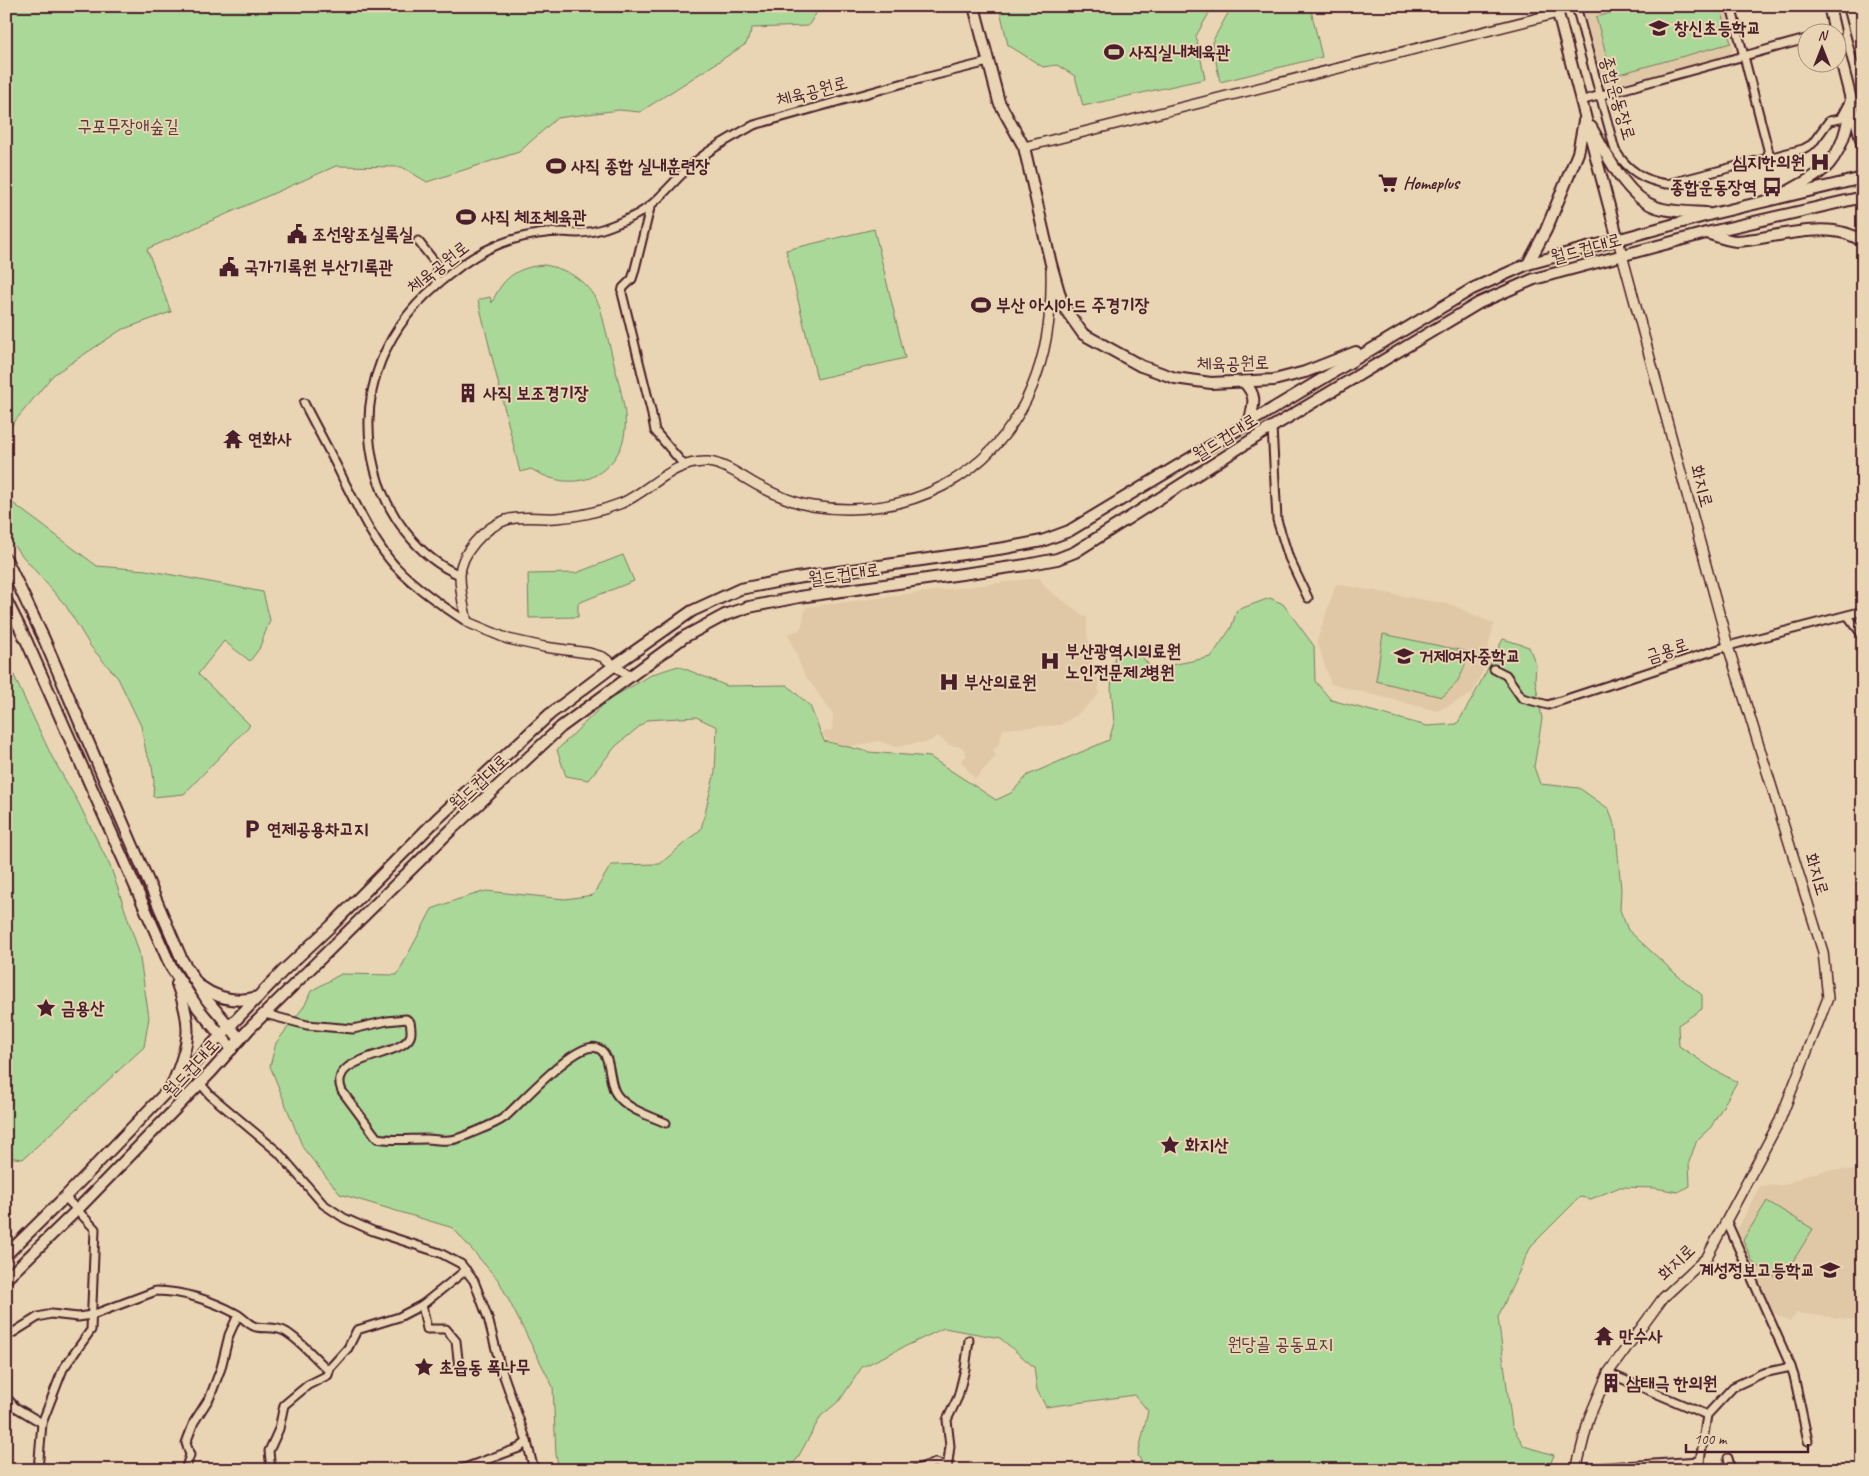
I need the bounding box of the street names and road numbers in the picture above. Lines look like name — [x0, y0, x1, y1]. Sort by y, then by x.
street label: 종합운동장로 — [1595, 53, 1641, 143]
street label: 체육공원로 — [774, 71, 850, 111]
street label: 월드컵대로 — [1548, 228, 1624, 268]
street label: 체육공원로 — [403, 236, 473, 298]
street label: 체육공원로 — [1197, 351, 1269, 375]
street label: 월드컵대로 — [1188, 408, 1262, 466]
street label: 화지로 — [1686, 462, 1718, 510]
street label: 월드컵대로 — [807, 558, 881, 590]
street label: 금용로 — [1643, 633, 1691, 667]
street label: 월드컵대로 — [445, 749, 513, 815]
street label: 화지로 — [1800, 850, 1834, 898]
street label: 월드컵대로 — [158, 1034, 224, 1102]
street label: 화지로 — [1653, 1239, 1699, 1285]

